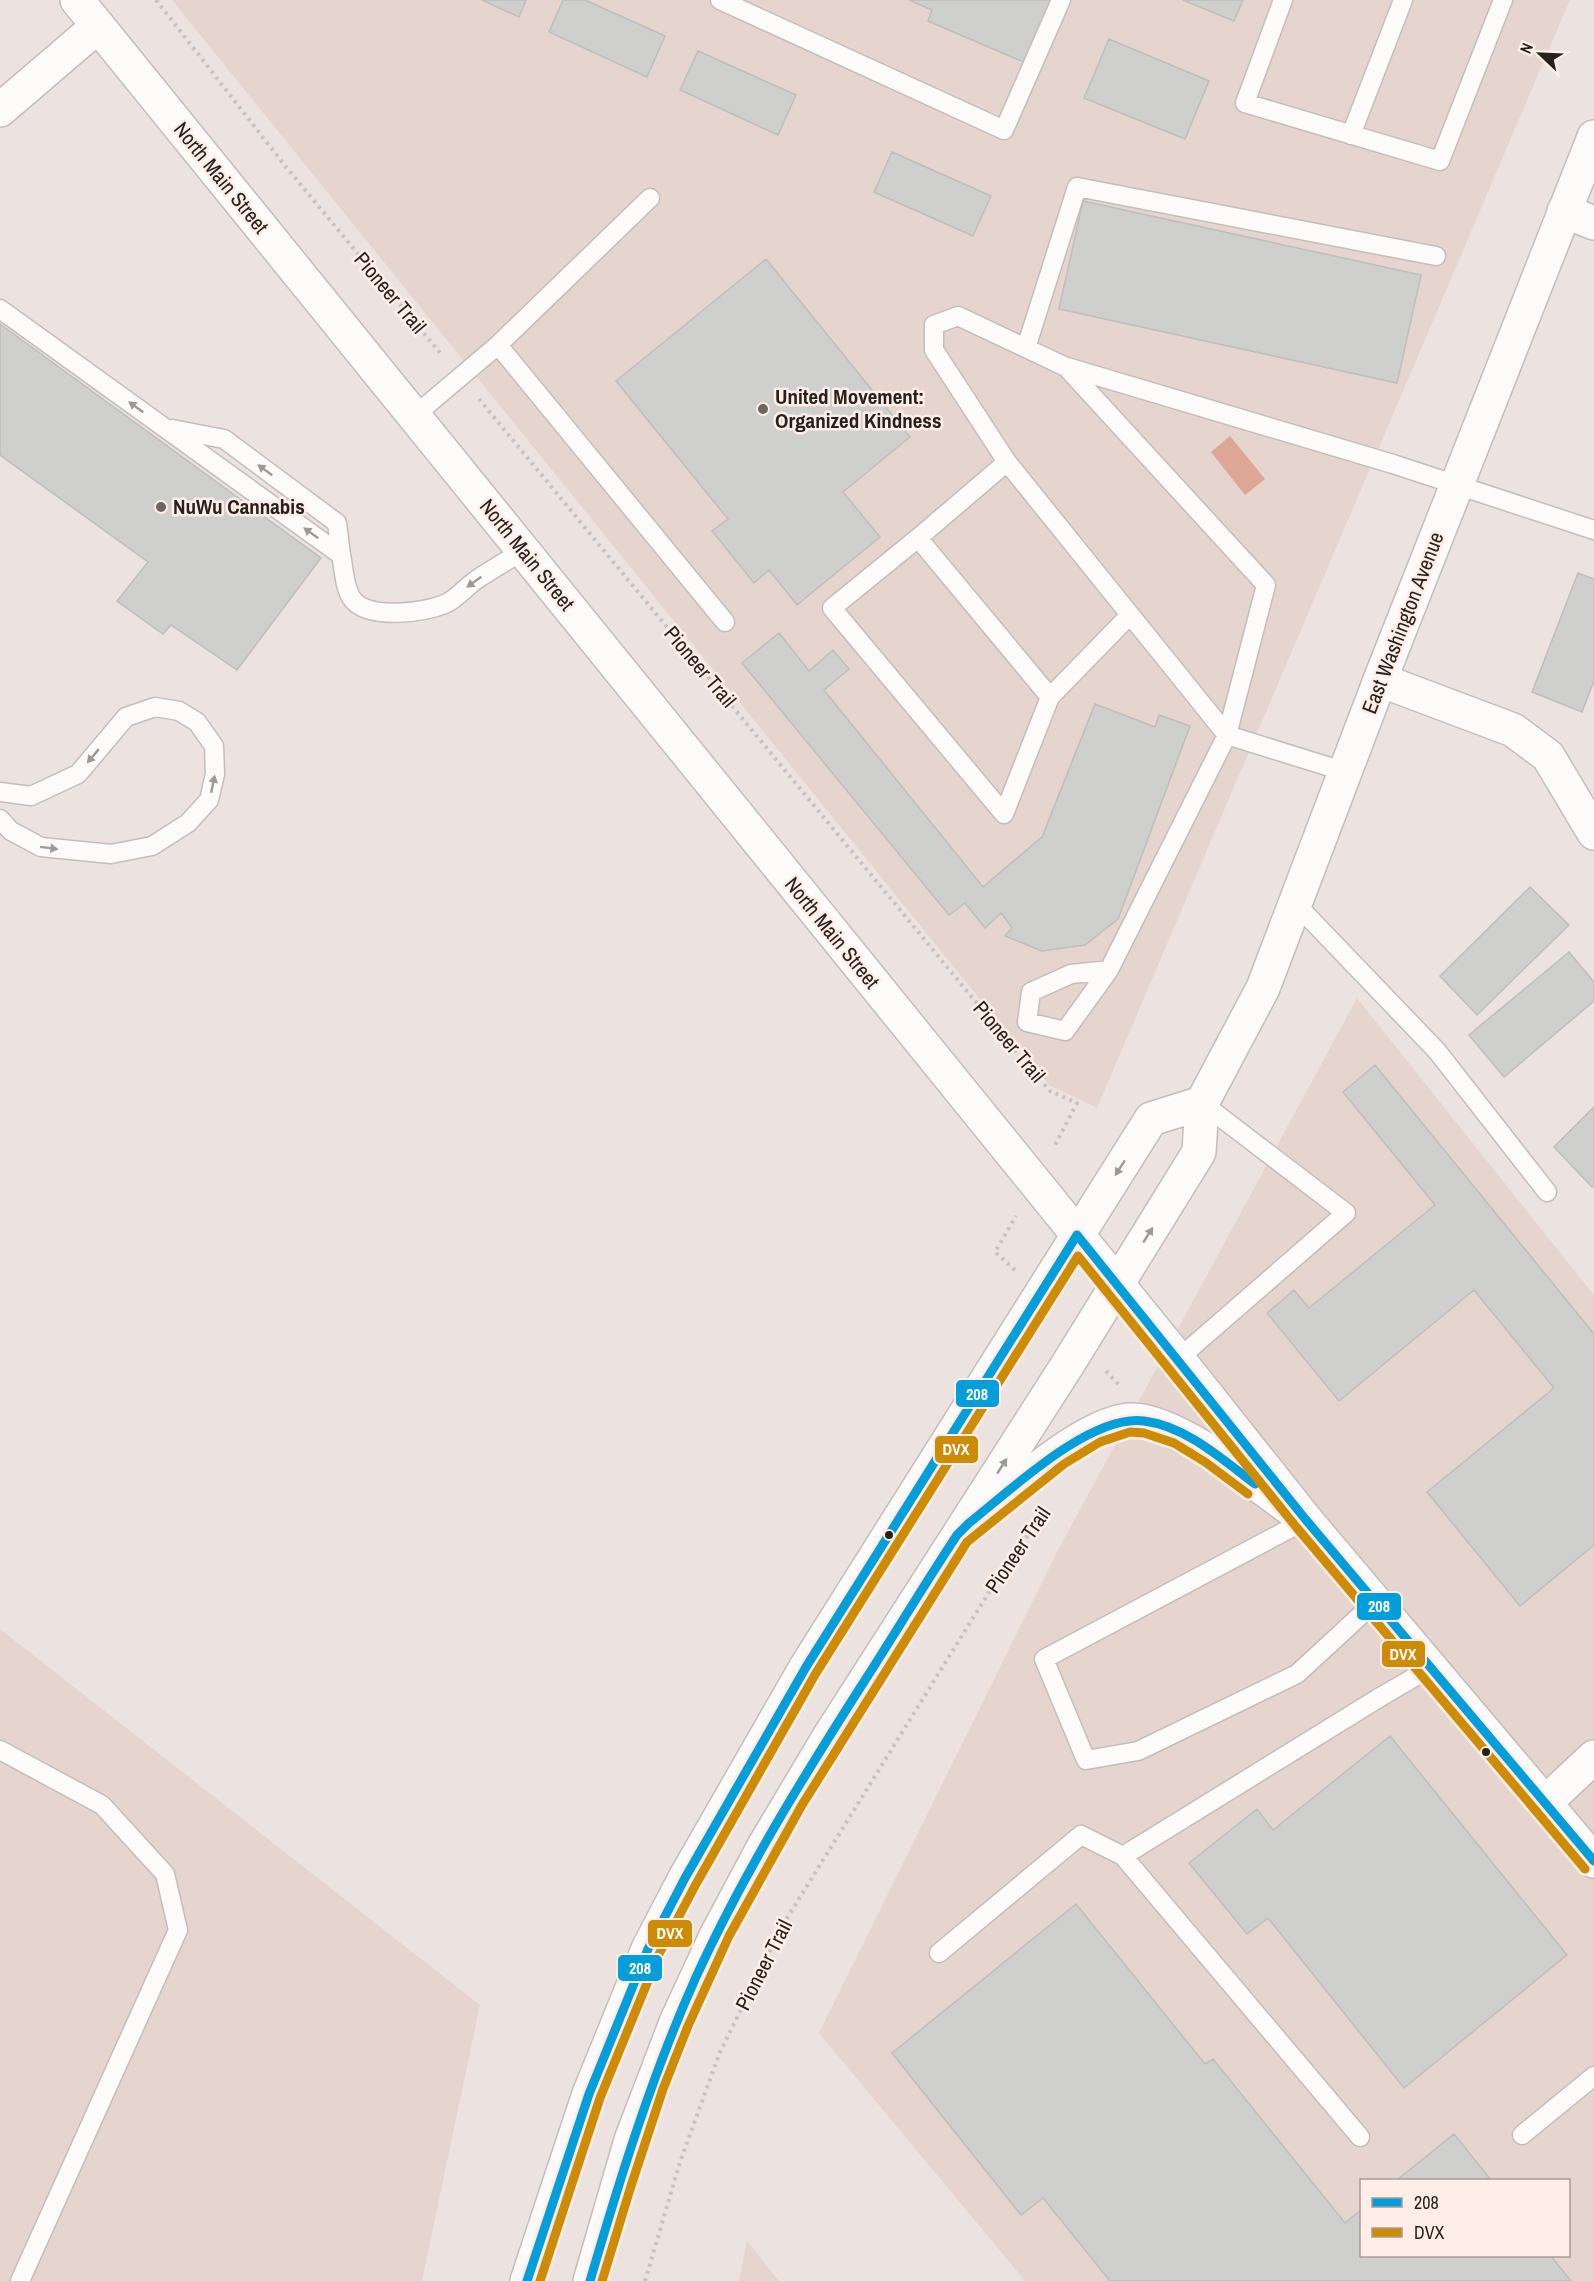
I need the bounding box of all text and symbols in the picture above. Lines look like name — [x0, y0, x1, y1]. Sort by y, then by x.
north arrow — [1510, 24, 1570, 84]
text: N — [1514, 39, 1538, 57]
street label: North Main Street — [167, 116, 276, 240]
street label: Pioneer Trail — [348, 246, 433, 340]
place label: United Movement: Organized Kindness — [775, 382, 942, 435]
one-way arrow — [128, 401, 144, 413]
marker: United Movement: Organized Kindness — [756, 402, 770, 416]
one-way arrow — [258, 464, 274, 476]
place label: NuWu Cannabis — [173, 492, 305, 521]
street label: North Main Street — [473, 493, 582, 617]
marker: NuWu Cannabis — [154, 500, 168, 514]
one-way arrow — [304, 528, 319, 540]
street label: East Washington Avenue — [1355, 528, 1451, 718]
one-way arrow — [467, 576, 483, 588]
street label: Pioneer Trail — [658, 620, 743, 714]
one-way arrow — [87, 749, 99, 764]
one-way arrow — [209, 774, 218, 793]
one-way arrow — [40, 843, 59, 852]
street label: North Main Street — [778, 871, 887, 995]
street label: Pioneer Trail — [967, 995, 1052, 1089]
one-way arrow — [1114, 1160, 1125, 1176]
one-way arrow — [1143, 1227, 1154, 1243]
line badge: 208 — [955, 1379, 1000, 1408]
text: 208 — [966, 1383, 988, 1405]
line badge: DVX — [934, 1435, 979, 1464]
text: DVX — [943, 1438, 970, 1460]
one-way arrow — [996, 1458, 1007, 1474]
street label: Pioneer Trail — [978, 1501, 1057, 1599]
unlabelled marker — [883, 1529, 895, 1541]
line badge: 208 — [1356, 1592, 1402, 1621]
text: 208 — [1368, 1595, 1390, 1617]
line badge: DVX — [1381, 1640, 1426, 1668]
text: DVX — [1390, 1643, 1417, 1665]
unlabelled marker — [1480, 1746, 1492, 1758]
street label: Pioneer Trail — [728, 1914, 799, 2015]
line badge: DVX — [647, 1919, 693, 1948]
text: DVX — [657, 1922, 684, 1944]
line badge: 208 — [617, 1954, 663, 1982]
text: 208 — [629, 1957, 651, 1979]
legend — [1360, 2179, 1570, 2257]
text: 208 — [1414, 2190, 1439, 2215]
text: DVX — [1414, 2220, 1445, 2245]

